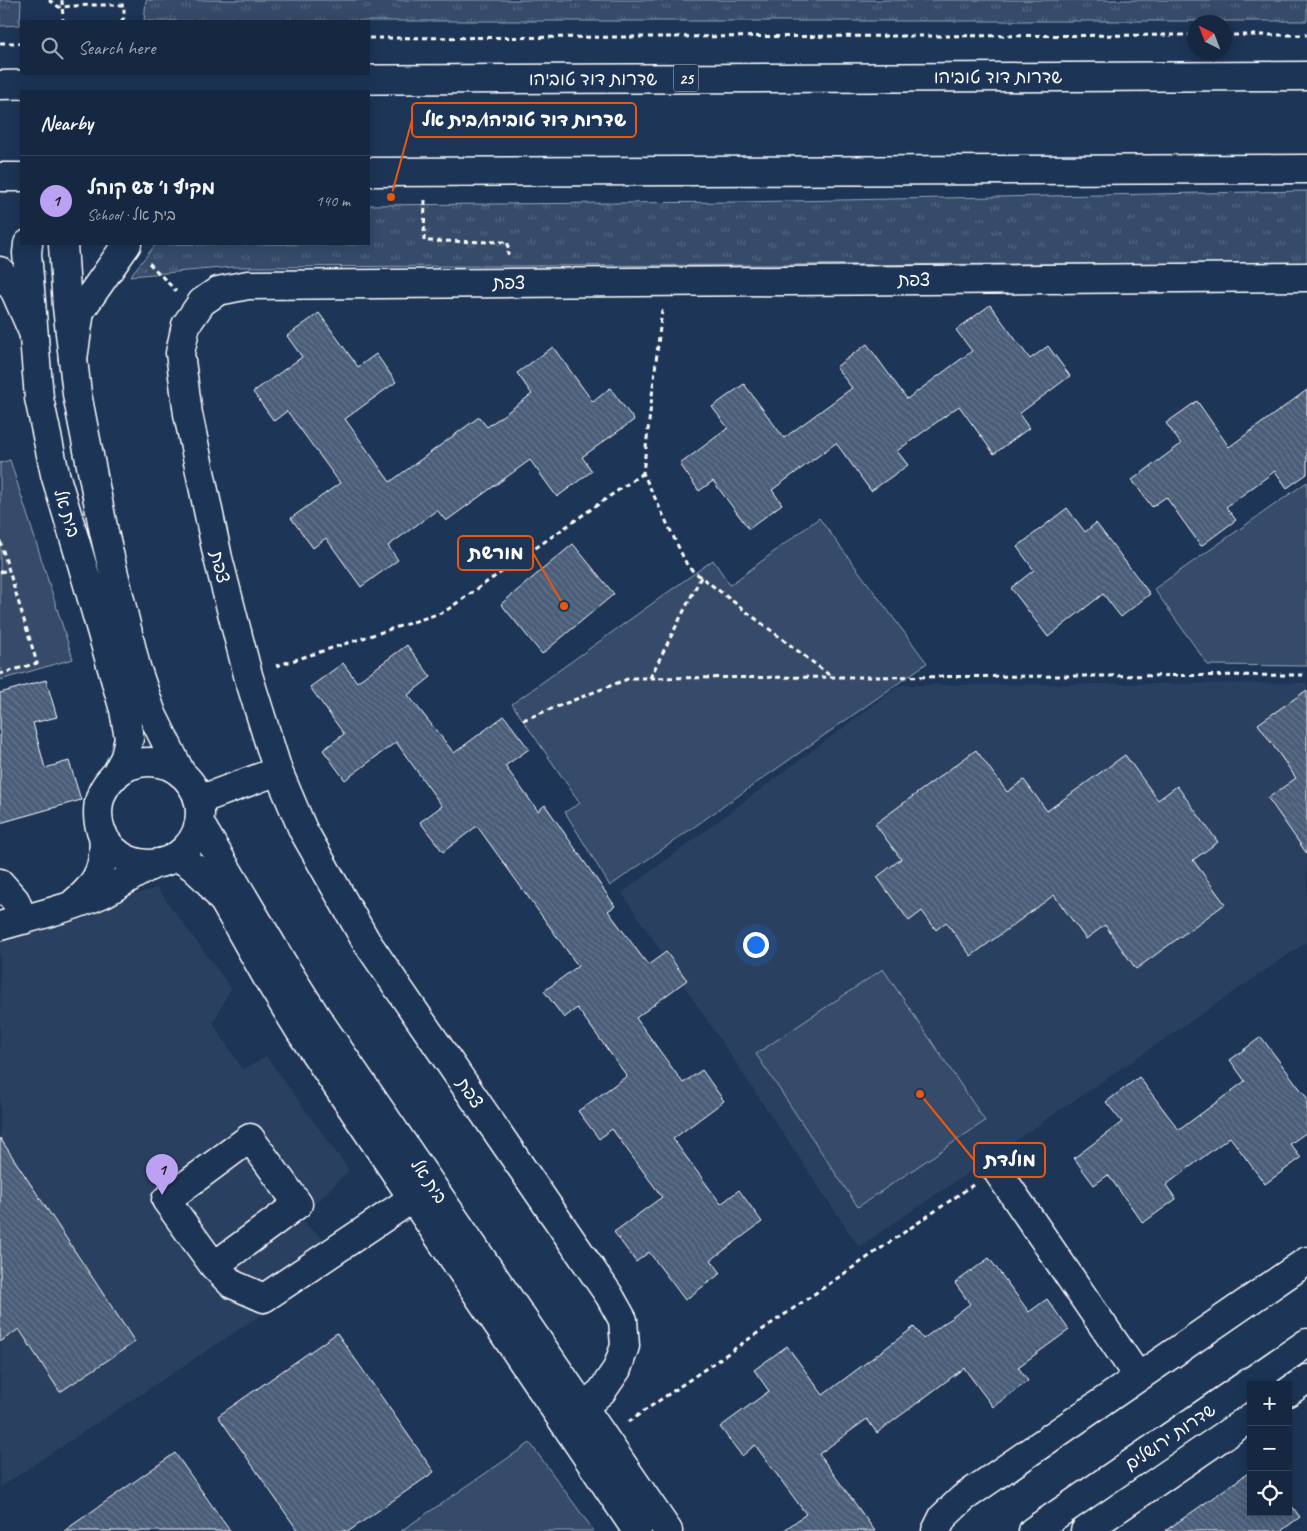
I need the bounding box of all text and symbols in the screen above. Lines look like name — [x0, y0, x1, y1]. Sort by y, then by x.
north arrow — [1187, 15, 1232, 60]
search box — [20, 20, 370, 75]
icon: search — [38, 34, 66, 62]
text: Search here — [78, 36, 155, 60]
road number: 25 — [674, 64, 698, 92]
street label: שדרות דוד טוביהו — [934, 66, 1062, 88]
street label: שדרות דוד טוביהו — [529, 68, 657, 90]
callout: שדרות דוד טוביהו/בית אל — [412, 103, 636, 137]
text: שדרות דוד טוביהו/בית אל — [422, 108, 627, 132]
text: Nearby — [40, 110, 93, 136]
text: מקיף ו׳ עש קוהל — [87, 176, 215, 200]
text: 1 — [52, 191, 60, 211]
text: 140 m — [316, 191, 350, 211]
text: School · בית אל — [87, 205, 176, 225]
street label: צפת — [897, 269, 930, 291]
street label: צפת — [492, 272, 525, 294]
street label: בית אל — [49, 486, 85, 540]
callout: מורשת — [458, 536, 533, 570]
text: מורשת — [466, 541, 524, 565]
street label: צפת — [205, 548, 235, 585]
your location — [743, 932, 769, 958]
street label: צפת — [451, 1073, 488, 1113]
callout: מולדת — [974, 1143, 1045, 1177]
text: מולדת — [982, 1148, 1036, 1172]
pin: 1 — [146, 1154, 178, 1195]
street label: בית אל — [406, 1154, 452, 1208]
map controls — [1247, 1381, 1292, 1516]
button: + — [1247, 1381, 1292, 1426]
street label: שדרות ירושלים — [1120, 1399, 1220, 1475]
button: − — [1247, 1426, 1292, 1471]
button: locate — [1247, 1471, 1292, 1516]

